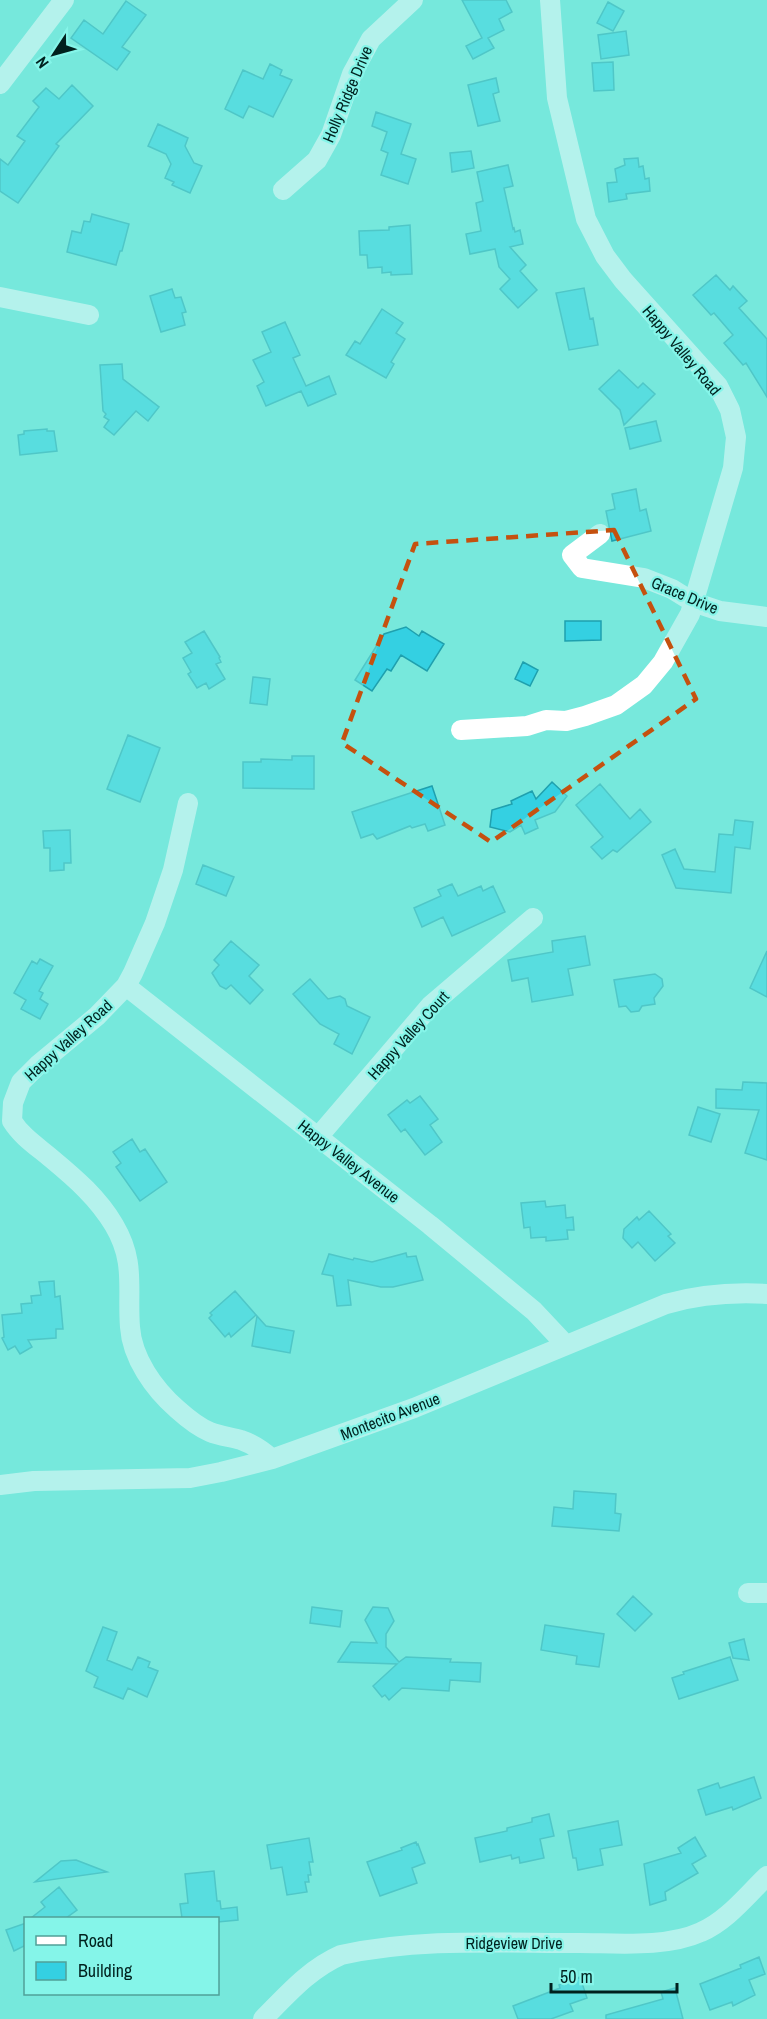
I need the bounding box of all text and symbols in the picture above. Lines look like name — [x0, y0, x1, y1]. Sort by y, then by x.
north arrow — [24, 24, 84, 84]
street label: Holly Ridge Drive — [317, 42, 377, 146]
text: N — [30, 53, 54, 73]
street label: Happy Valley Road — [638, 300, 726, 400]
street label: Grace Drive — [648, 571, 722, 619]
street label: Happy Valley Court — [362, 986, 454, 1084]
street label: Happy Valley Road — [19, 995, 117, 1085]
street label: Happy Valley Avenue — [294, 1114, 404, 1208]
street label: Montecito Avenue — [337, 1387, 443, 1445]
legend — [24, 1917, 219, 1995]
text: Road — [78, 1928, 113, 1953]
street label: Ridgeview Drive — [466, 1932, 562, 1954]
scale bar — [551, 1956, 677, 1994]
text: Building — [78, 1958, 133, 1983]
text: 50 m — [560, 1964, 593, 1989]

